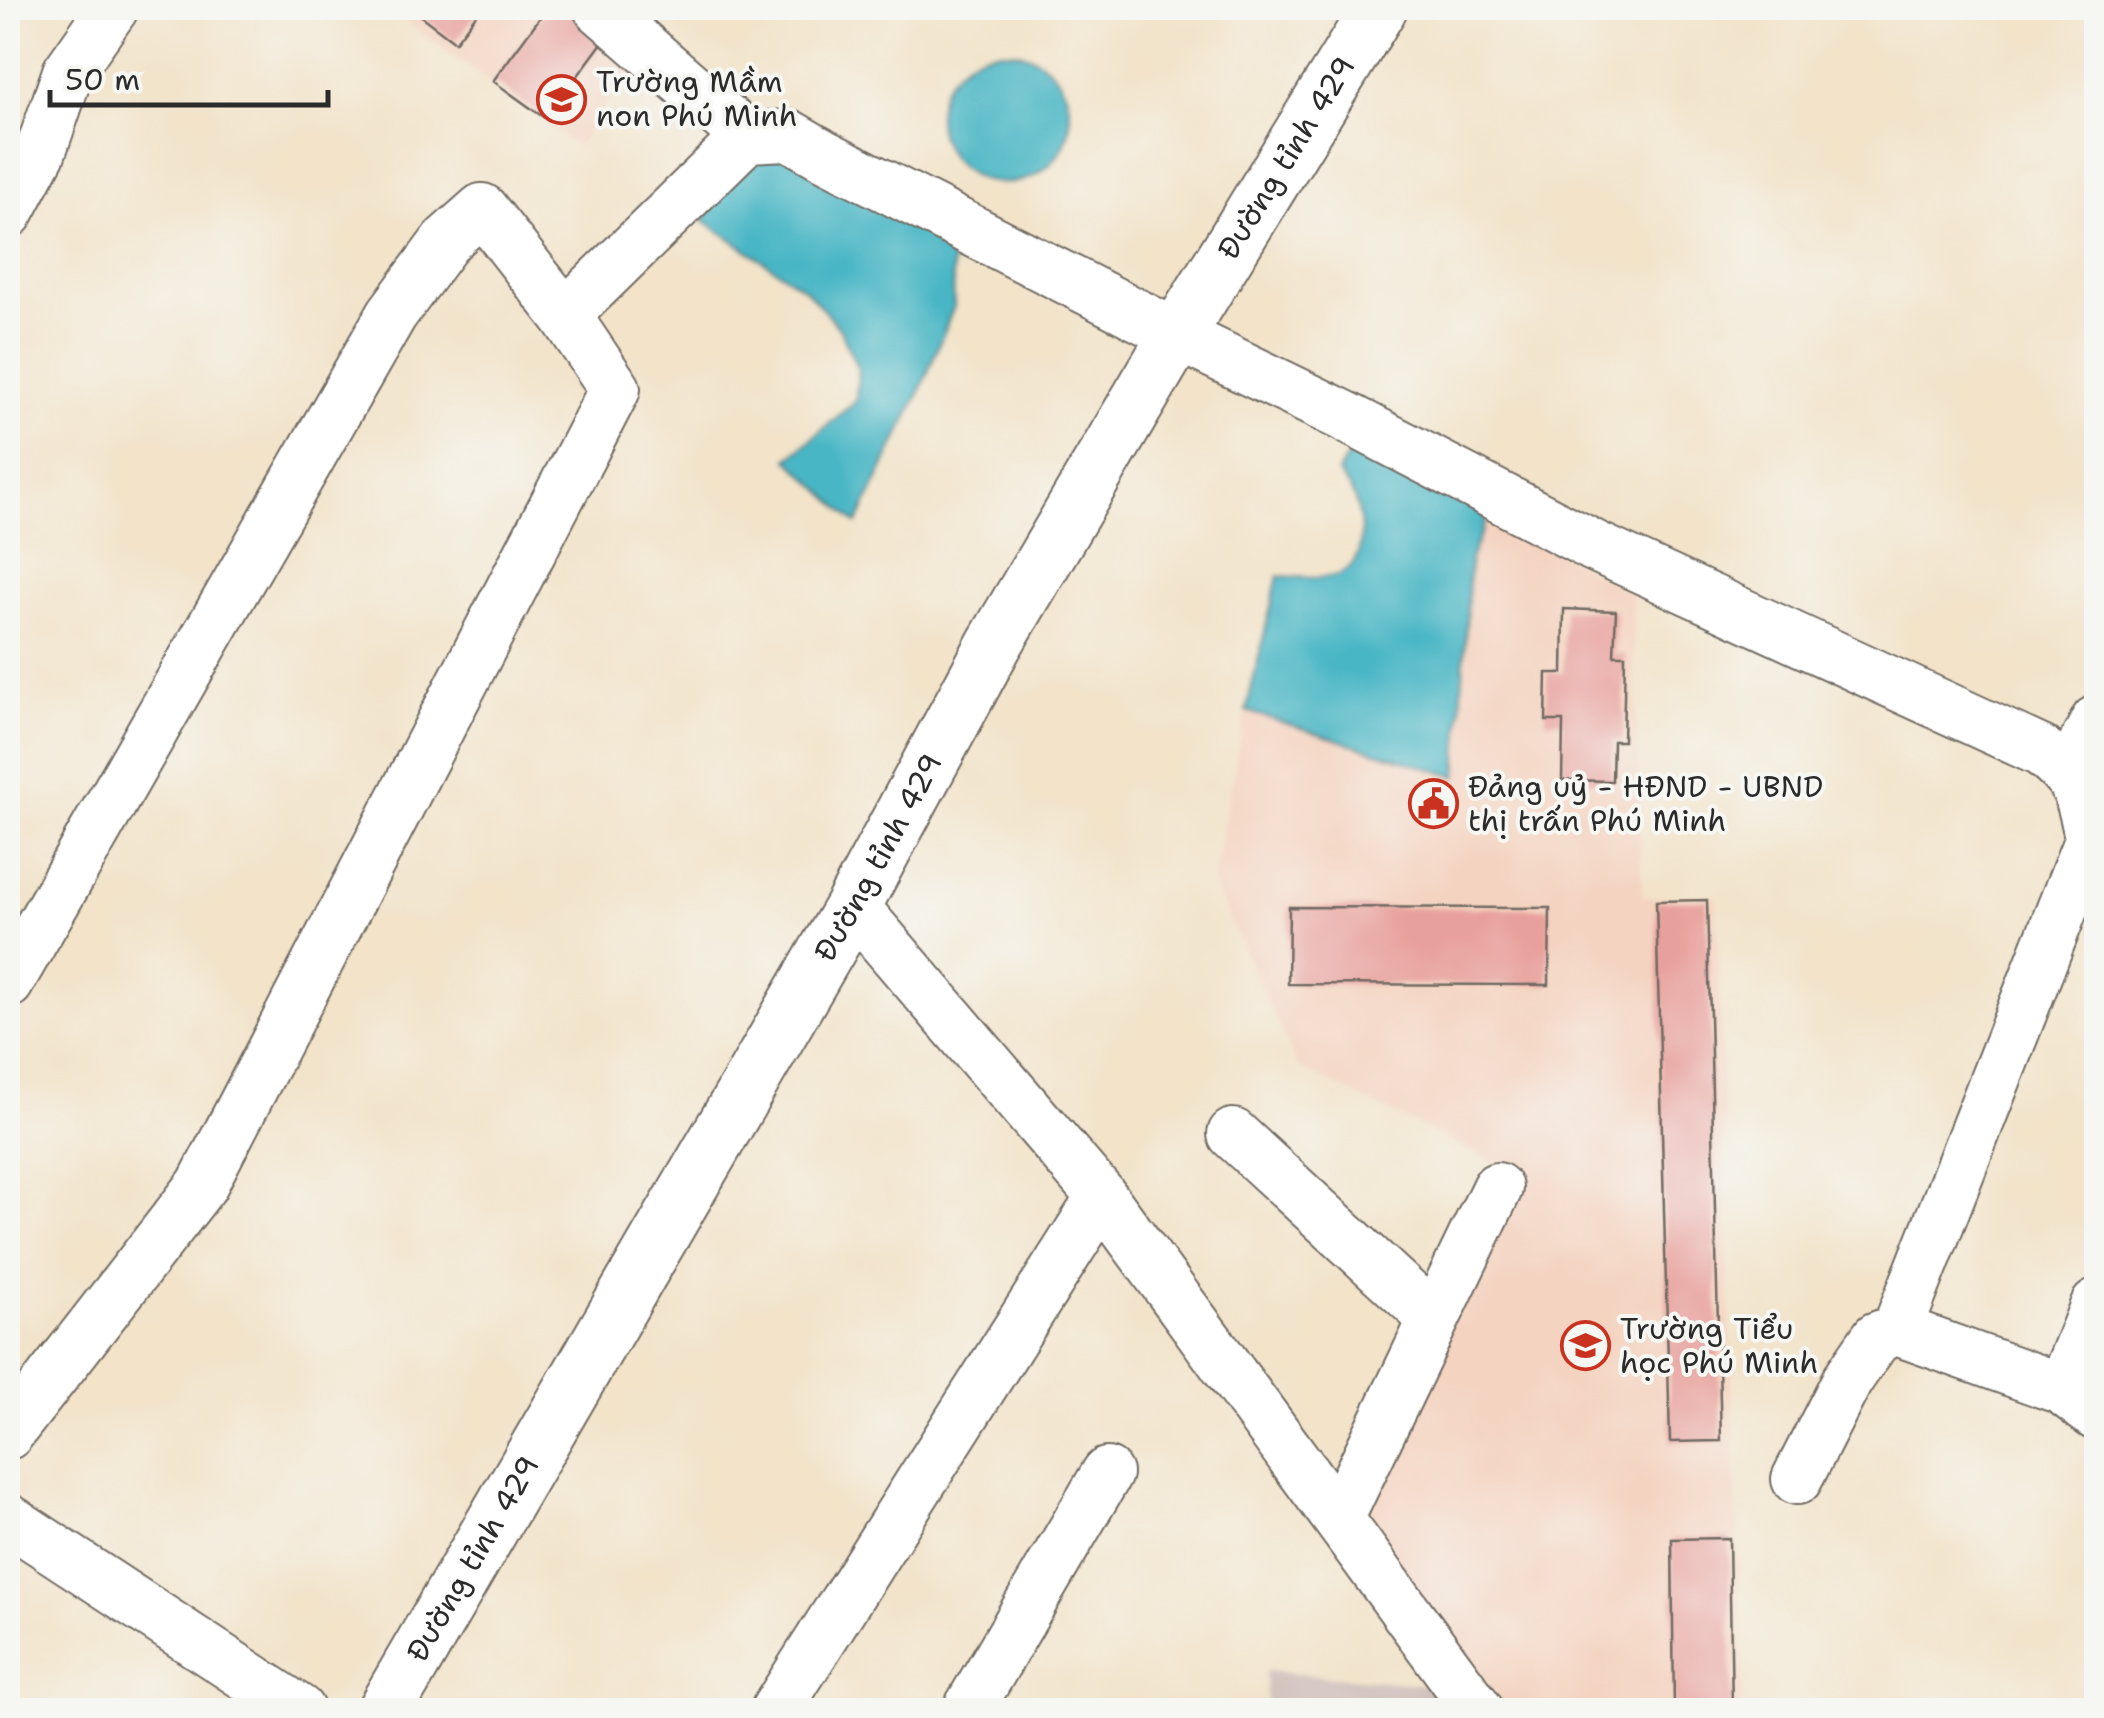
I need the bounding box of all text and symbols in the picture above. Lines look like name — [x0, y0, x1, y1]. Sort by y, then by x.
scale bar — [50, 45, 328, 107]
street label: Đường tỉnh 429 — [1208, 48, 1364, 267]
text: 50 m — [65, 59, 140, 100]
place label: Trường Mầm non Phú Minh — [596, 61, 797, 136]
school or university icon: Trường Mầm non Phú Minh — [535, 73, 587, 125]
street label: Đường tỉnh 429 — [804, 746, 952, 969]
place label: Đảng uỷ - HĐND - UBND thị trấn Phú Minh — [1468, 766, 1823, 841]
public building icon: Đảng uỷ - HĐND - UBND thị trấn Phú Minh — [1407, 778, 1459, 830]
place label: Trường Tiểu học Phú Minh — [1620, 1308, 1818, 1383]
school or university icon: Trường Tiểu học Phú Minh — [1559, 1320, 1611, 1372]
street label: Đường tỉnh 429 — [397, 1448, 549, 1669]

